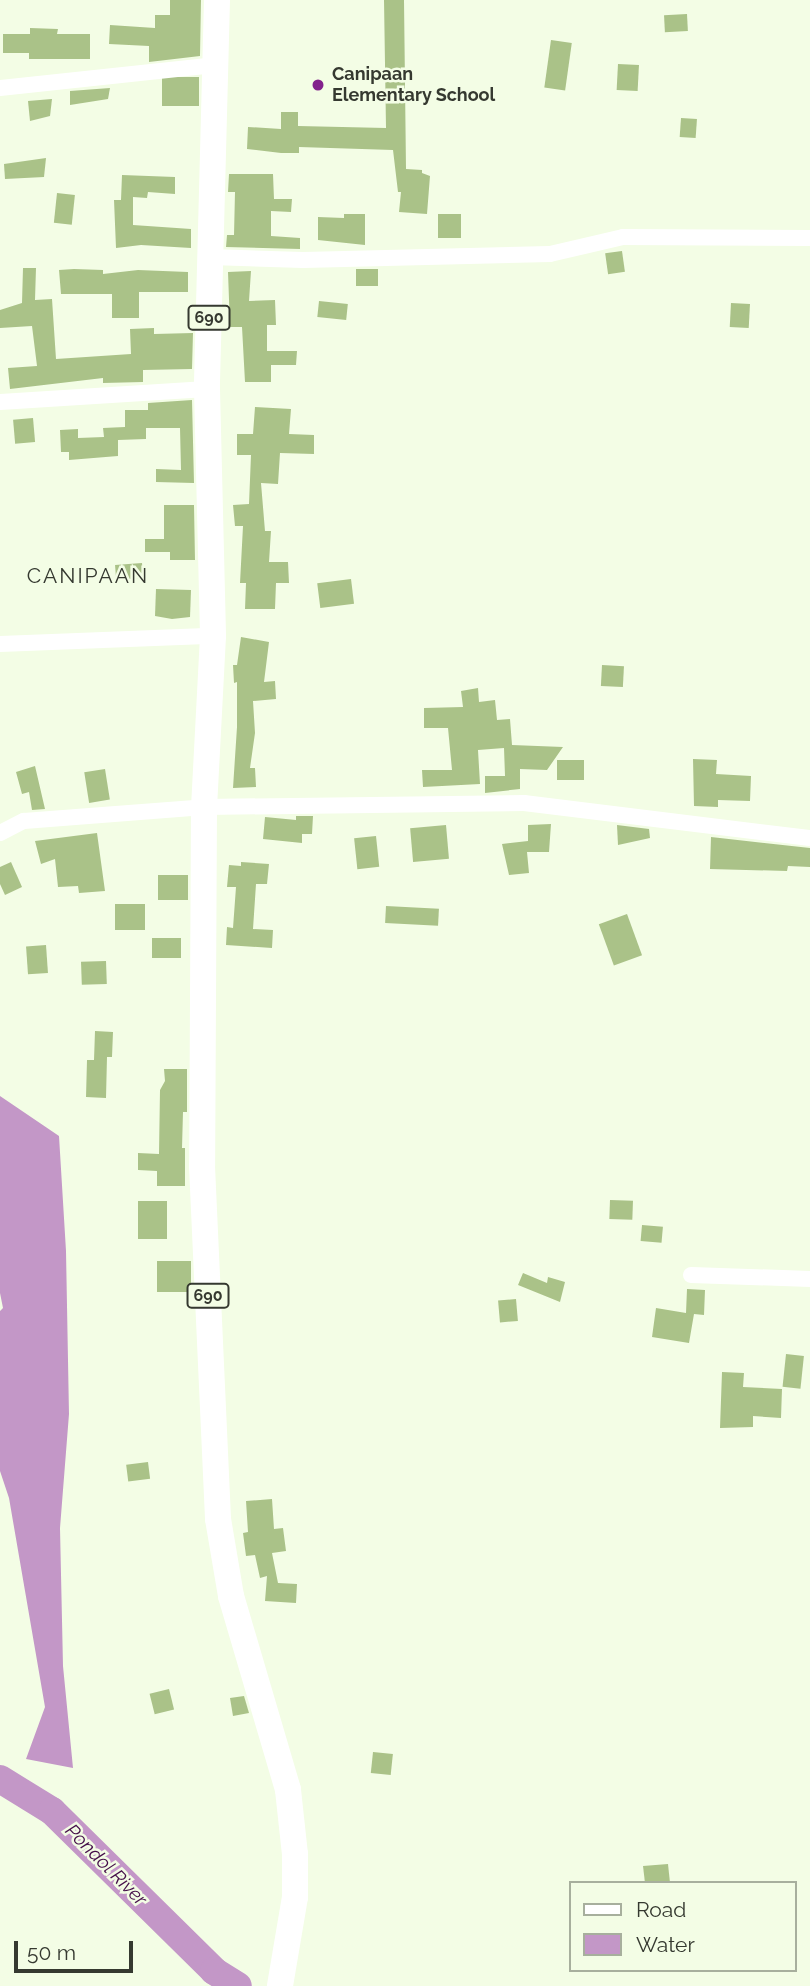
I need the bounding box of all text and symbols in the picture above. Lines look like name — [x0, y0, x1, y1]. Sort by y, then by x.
place label: Canipaan Elementary School — [332, 64, 496, 106]
marker: Canipaan Elementary School — [310, 77, 326, 93]
road number: 690 — [186, 306, 232, 330]
district label: CANIPAAN — [28, 563, 148, 589]
road number: 690 — [185, 1284, 231, 1308]
water label: Pondol River — [60, 1819, 152, 1911]
legend — [568, 1881, 796, 1972]
text: Road — [636, 1897, 686, 1922]
scale bar — [18, 1926, 136, 1970]
text: Water — [636, 1932, 695, 1957]
text: 50 m — [27, 1940, 76, 1965]

